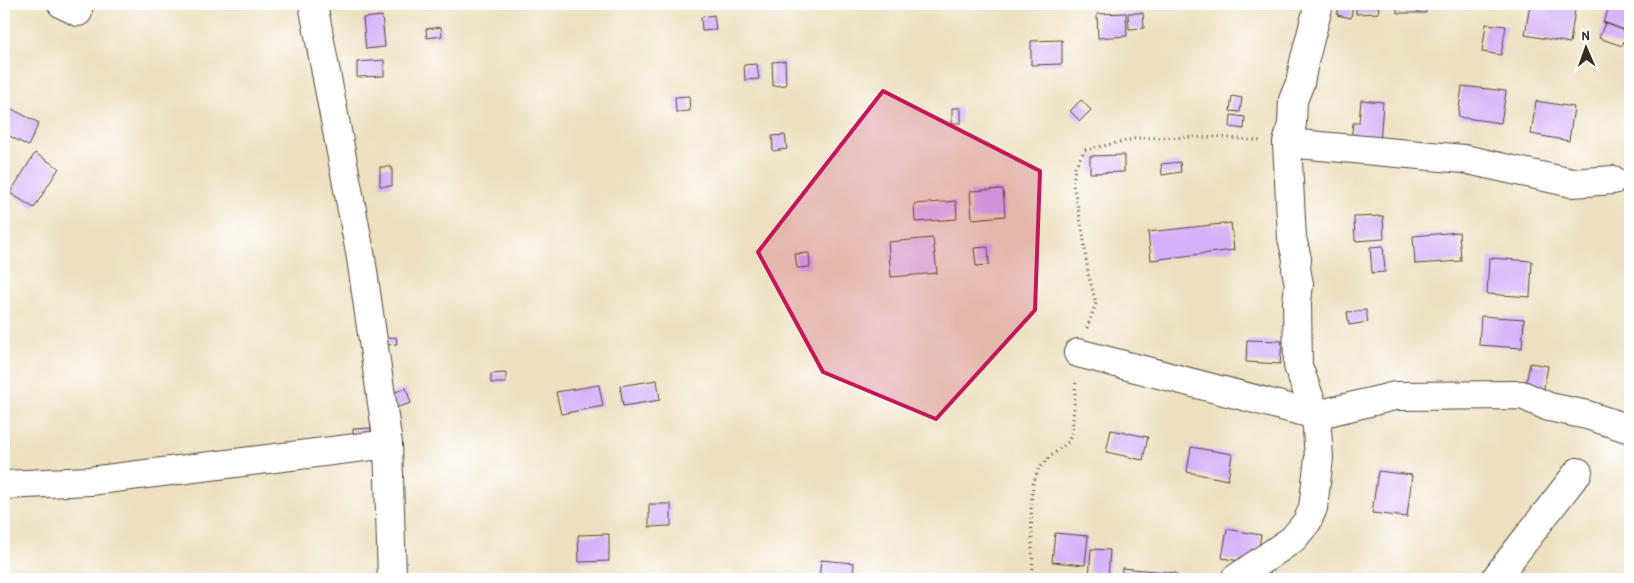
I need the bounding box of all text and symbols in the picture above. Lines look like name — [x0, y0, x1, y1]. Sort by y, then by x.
north arrow — [1562, 22, 1612, 72]
text: N — [1581, 25, 1590, 44]

